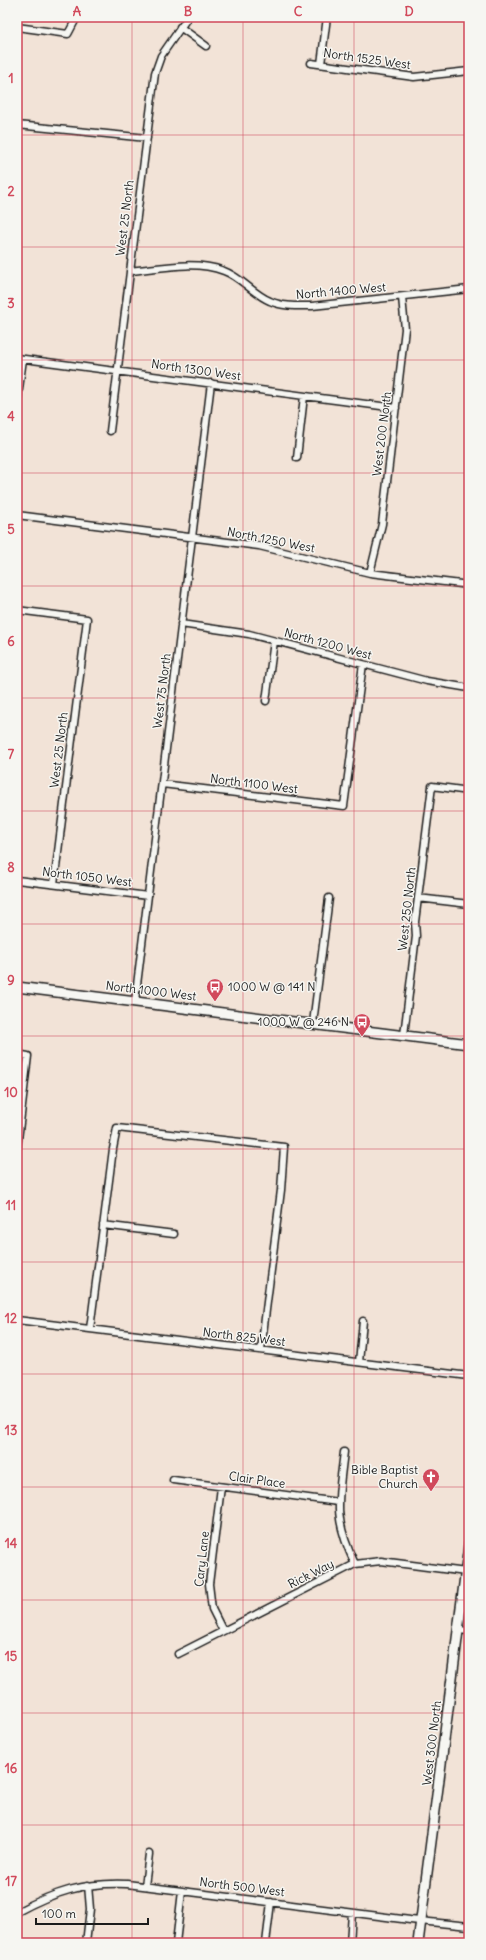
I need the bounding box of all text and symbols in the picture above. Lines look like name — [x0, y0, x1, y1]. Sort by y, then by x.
text: A — [73, 3, 82, 20]
text: B — [184, 3, 193, 20]
text: C — [294, 3, 303, 20]
text: D — [404, 3, 414, 20]
street label: North 1525 West — [322, 45, 412, 72]
text: 1 — [8, 70, 14, 87]
street label: West 25 North — [112, 179, 137, 257]
text: 2 — [7, 183, 15, 200]
street label: North 1400 West — [295, 279, 387, 302]
text: 3 — [7, 295, 15, 312]
street label: North 1300 West — [150, 356, 242, 383]
street label: West 200 North — [369, 391, 394, 477]
text: 4 — [7, 408, 15, 425]
text: 5 — [7, 521, 15, 538]
street label: North 1250 West — [226, 524, 316, 555]
street label: North 1200 West — [283, 625, 374, 662]
text: 6 — [7, 633, 15, 650]
street label: West 75 North — [149, 652, 174, 729]
street label: West 25 North — [46, 711, 71, 789]
text: 7 — [8, 746, 15, 763]
street label: North 1100 West — [209, 771, 299, 796]
text: 8 — [7, 859, 15, 876]
street label: North 1050 West — [41, 864, 133, 889]
street label: West 250 North — [395, 866, 418, 952]
text: 9 — [7, 972, 15, 989]
street label: North 1000 West — [105, 977, 197, 1004]
bus stop icon: 1000 W @ 141 N — [205, 977, 225, 1002]
place label: 1000 W @ 141 N — [228, 979, 315, 994]
bus stop icon: 1000 W @ 246 N — [352, 1012, 372, 1037]
place label: 1000 W @ 246 N — [258, 1014, 349, 1029]
text: 10 — [4, 1084, 18, 1101]
text: 11 — [6, 1197, 16, 1214]
text: 12 — [5, 1310, 17, 1327]
street label: North 825 West — [202, 1324, 286, 1349]
text: 13 — [5, 1422, 17, 1439]
place label: Bible Baptist Church — [351, 1462, 418, 1491]
church icon: Bible Baptist Church — [421, 1467, 441, 1492]
street label: Clair Place — [228, 1468, 286, 1491]
street label: Cary Lane — [191, 1530, 212, 1588]
text: 14 — [5, 1535, 18, 1552]
street label: Rick Way — [285, 1556, 336, 1591]
text: 15 — [5, 1648, 18, 1665]
street label: West 300 North — [419, 1700, 444, 1786]
text: 16 — [5, 1760, 18, 1777]
text: 17 — [5, 1873, 17, 1890]
street label: North 500 West — [199, 1874, 285, 1899]
scale bar — [36, 1900, 148, 1926]
text: 100 m — [42, 1906, 76, 1921]

